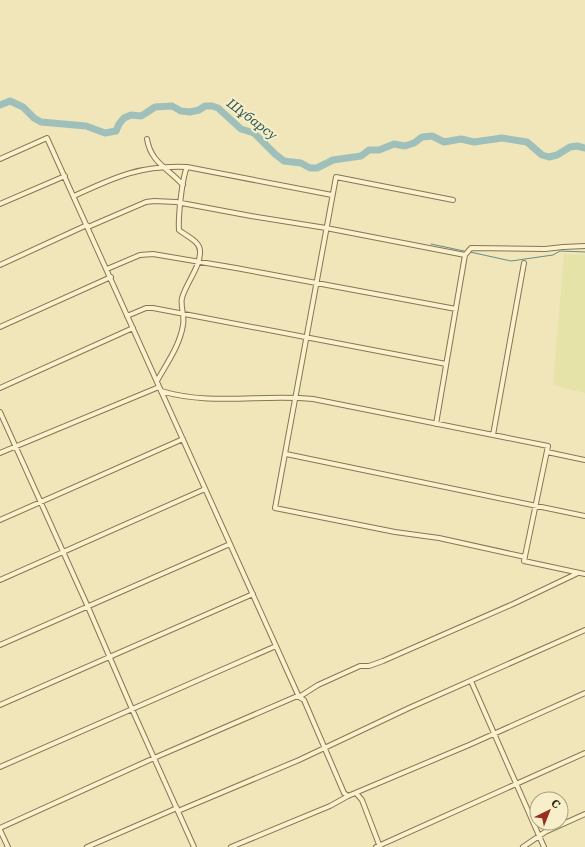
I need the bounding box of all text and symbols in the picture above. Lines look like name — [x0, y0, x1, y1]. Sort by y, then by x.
water label: Шұбарсу — [223, 95, 280, 143]
north arrow — [529, 791, 569, 831]
text: С — [548, 797, 563, 812]

